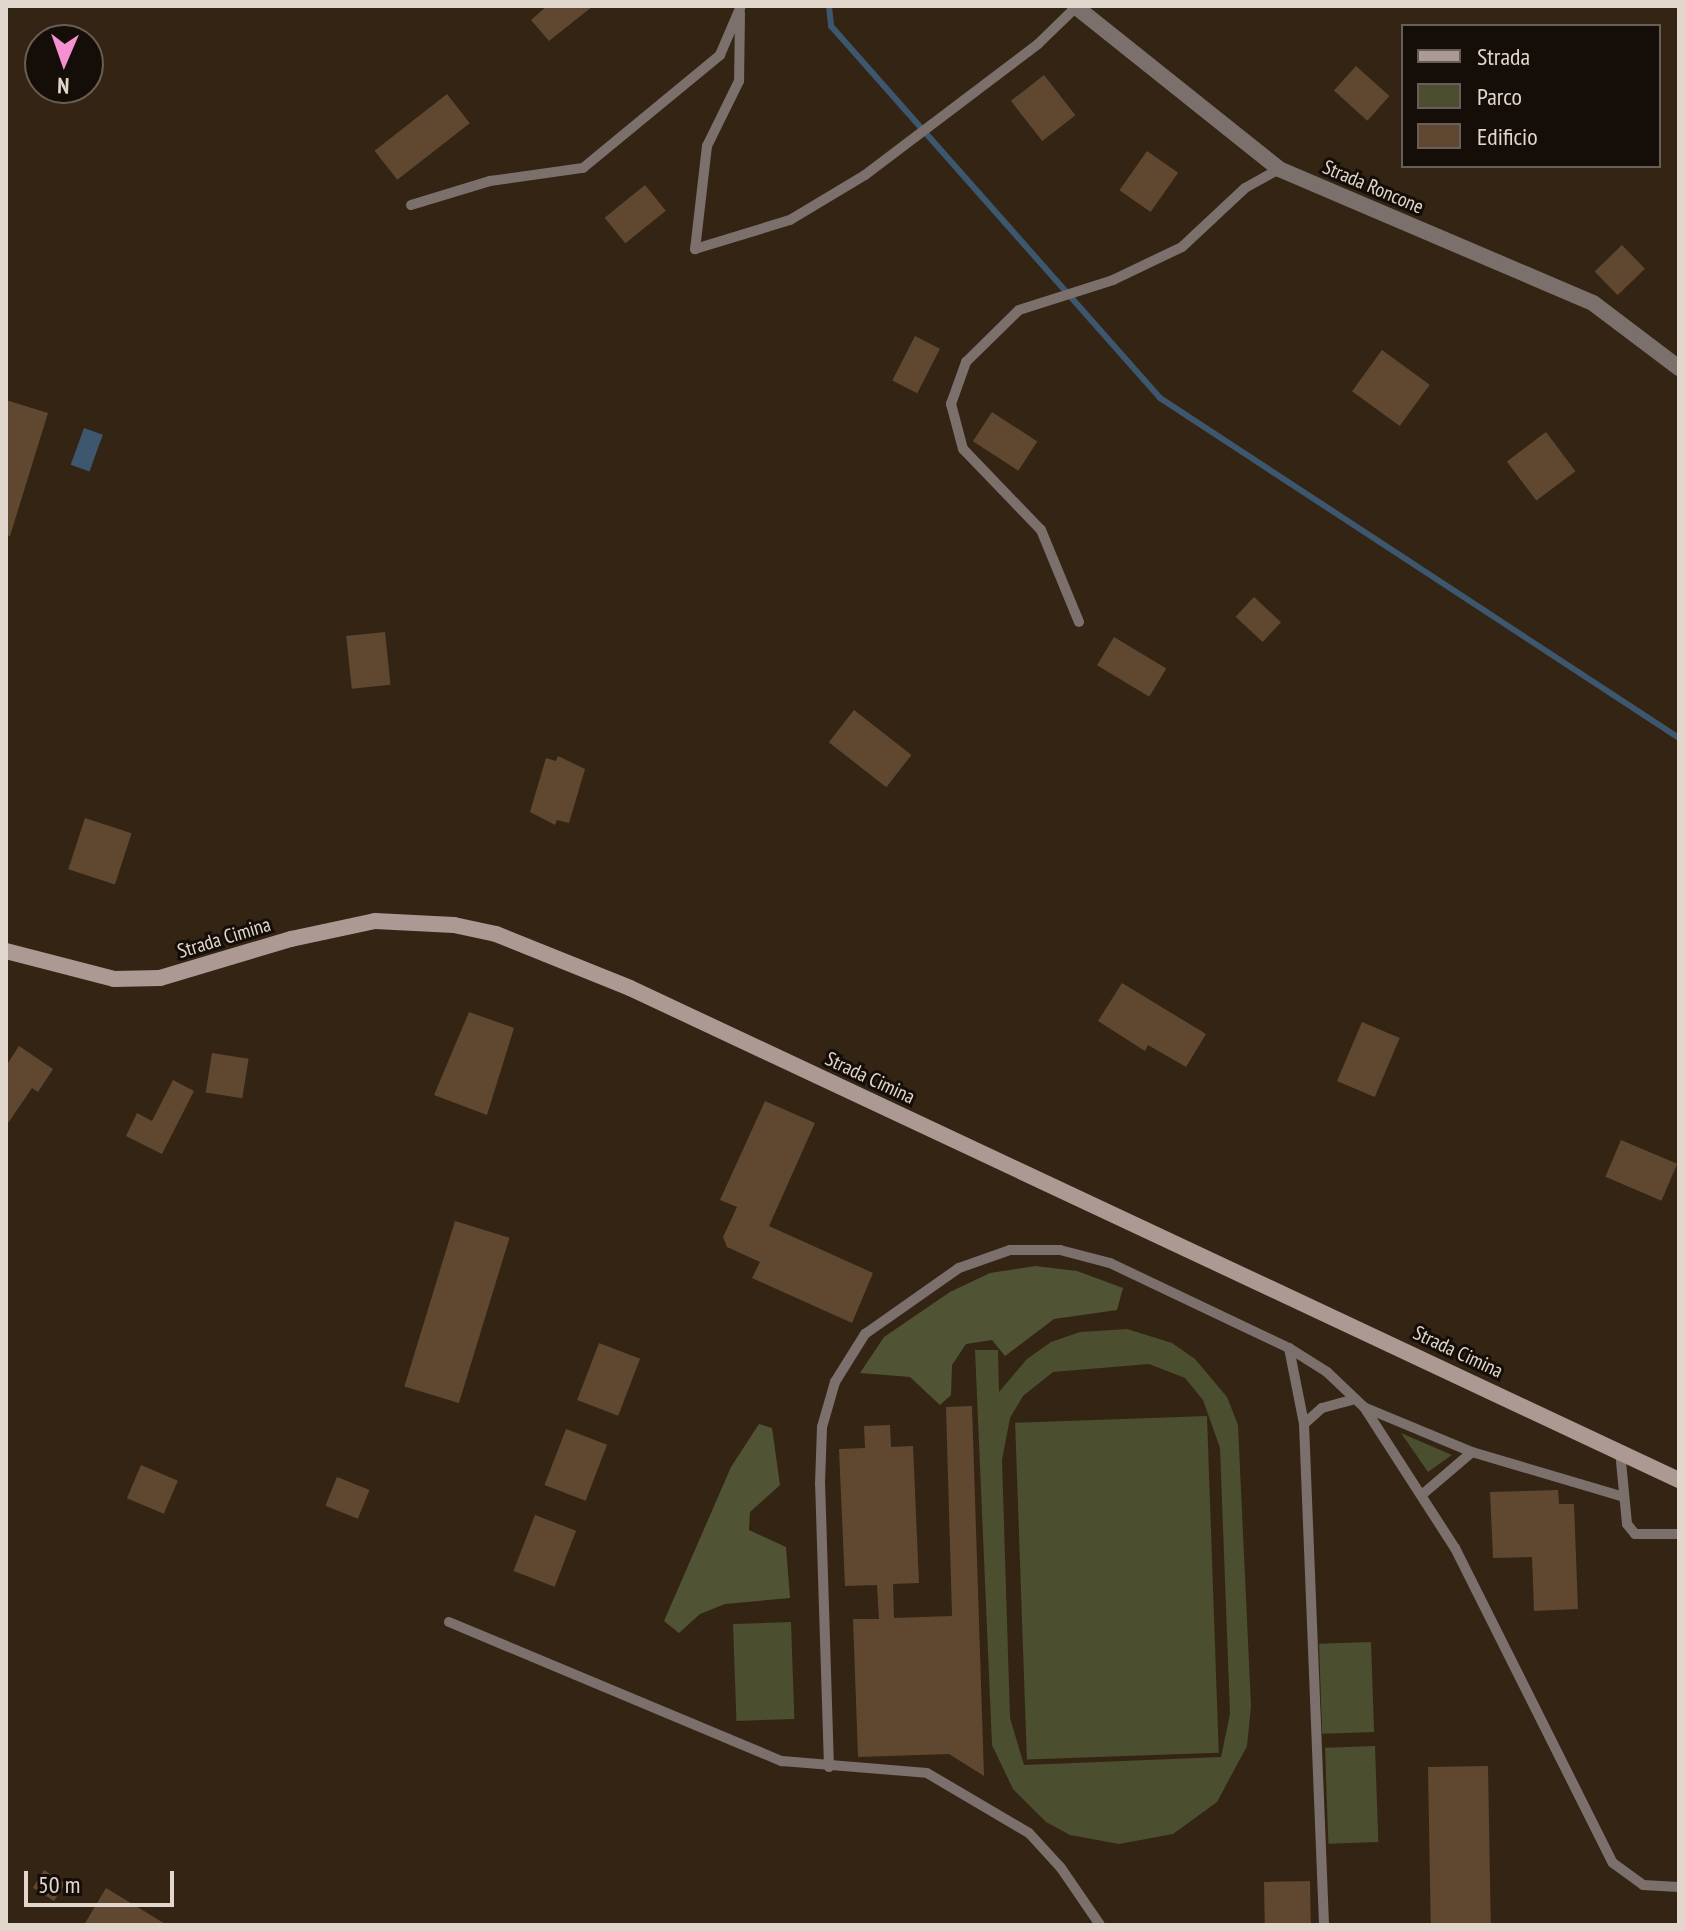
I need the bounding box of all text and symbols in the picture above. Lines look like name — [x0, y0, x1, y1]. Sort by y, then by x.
north arrow — [24, 24, 104, 104]
legend — [1401, 24, 1661, 168]
text: Strada — [1477, 41, 1530, 72]
text: N — [57, 72, 70, 100]
text: Parco — [1477, 81, 1522, 112]
text: Edificio — [1477, 121, 1538, 152]
street label: Strada Roncone — [1319, 155, 1427, 219]
street label: Strada Cimina — [175, 912, 273, 964]
street label: Strada Cimina — [821, 1047, 919, 1109]
street label: Strada Cimina — [1409, 1321, 1507, 1383]
scale bar — [28, 1855, 178, 1905]
text: 50 m — [38, 1869, 80, 1900]

